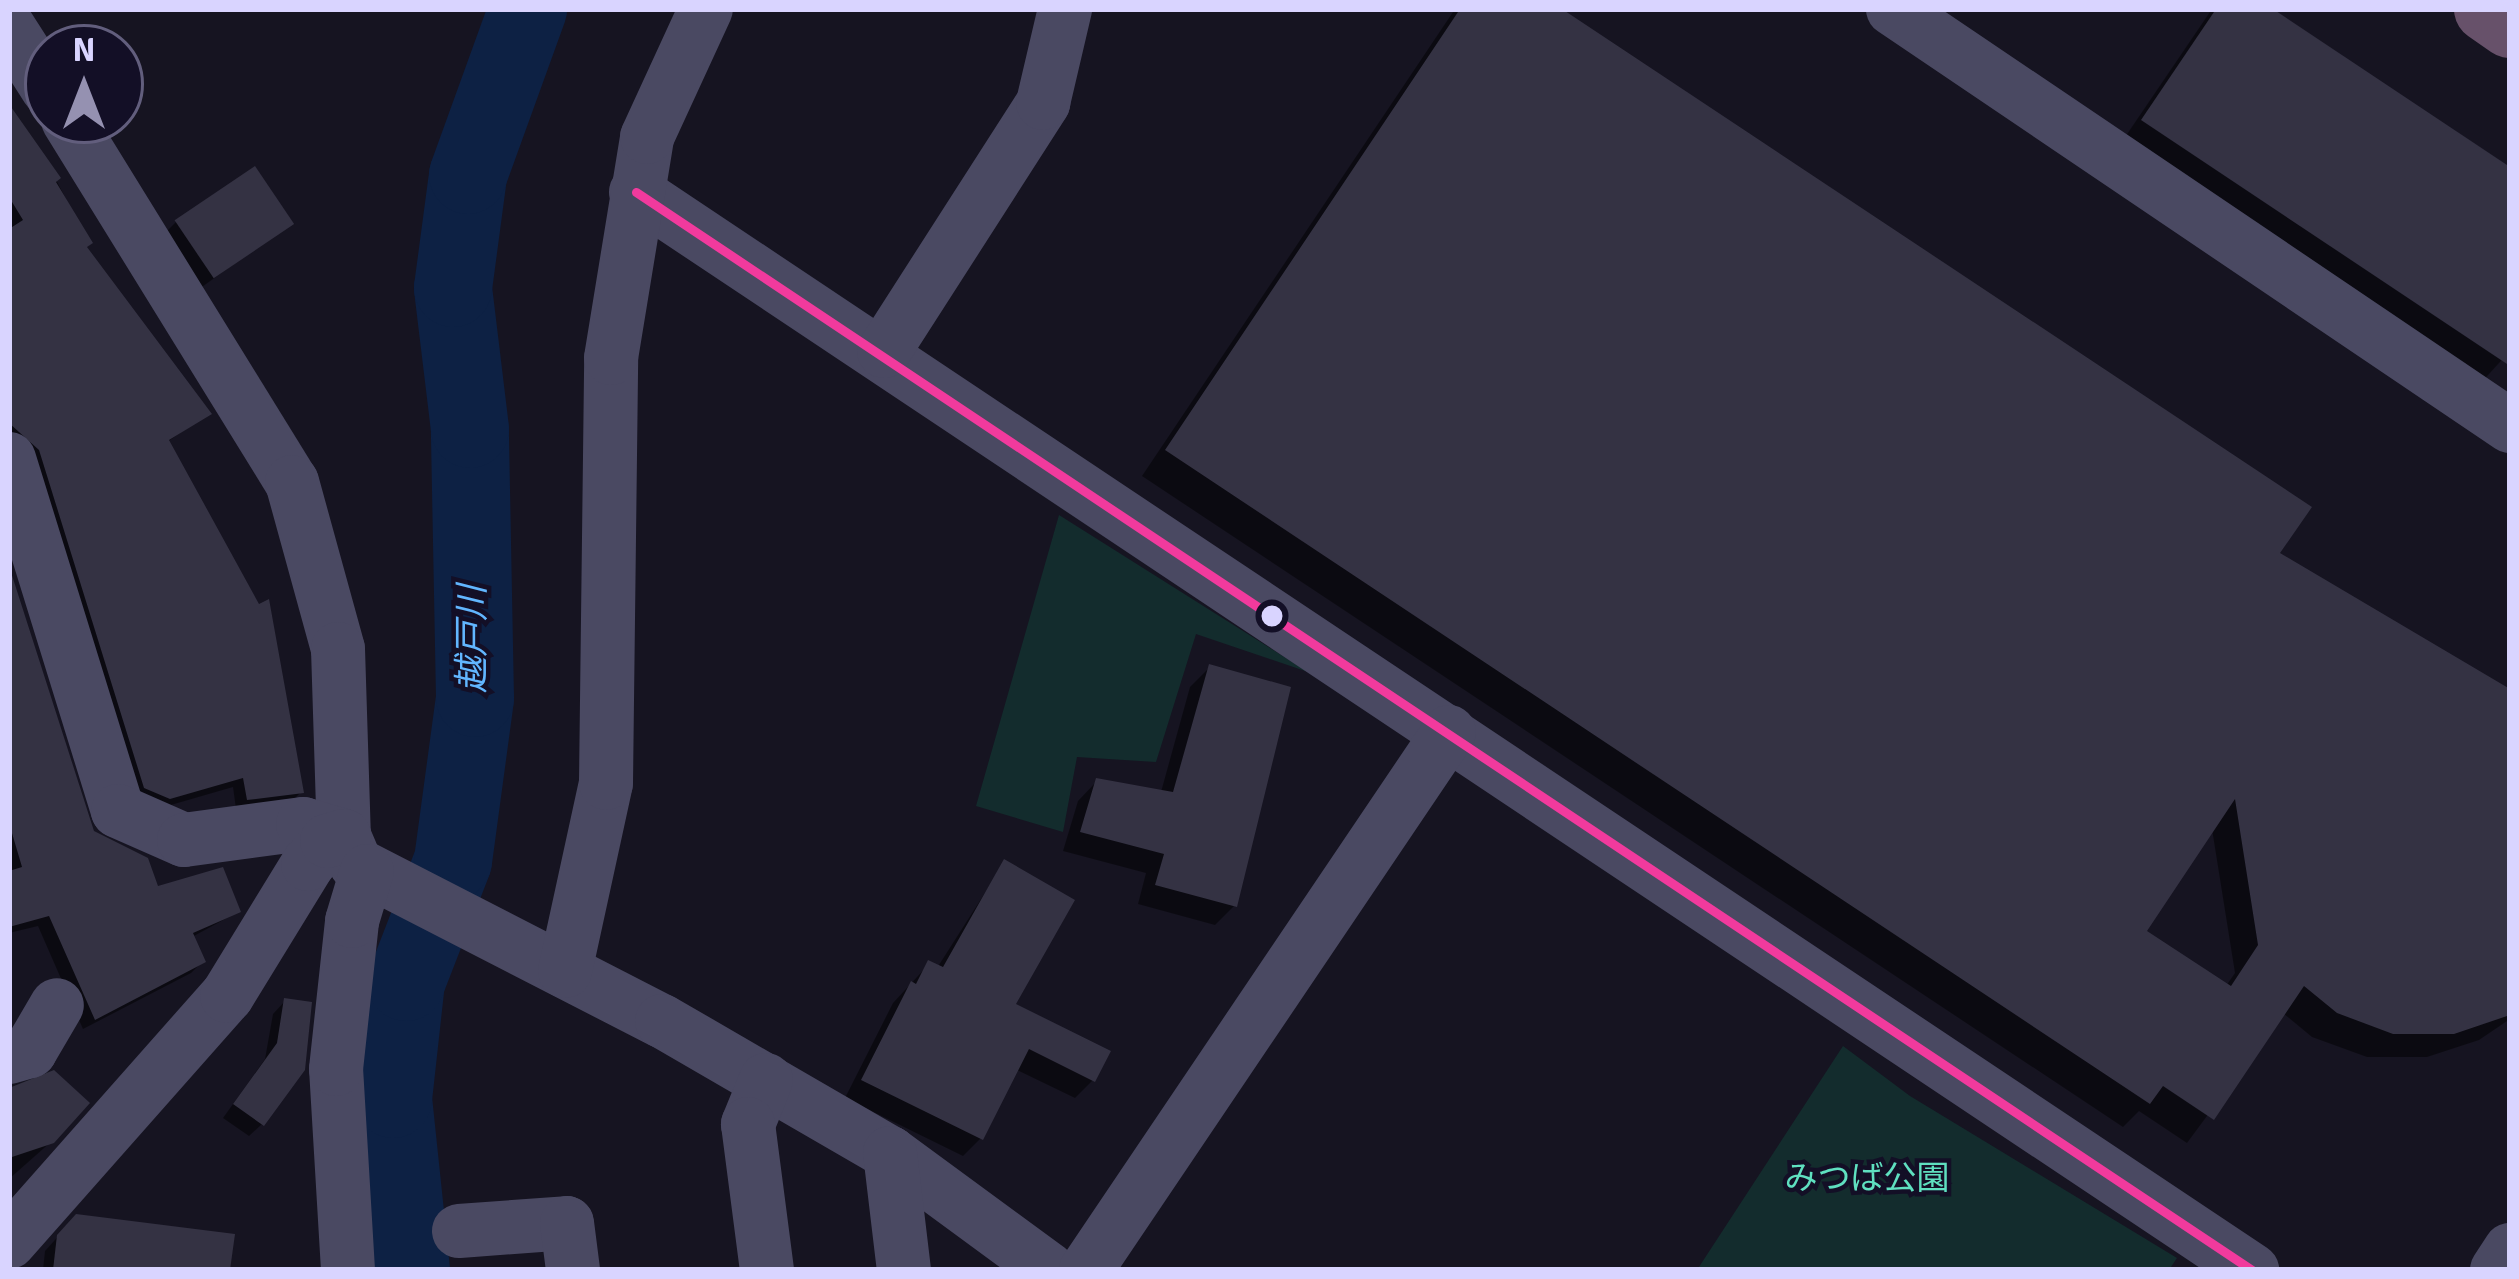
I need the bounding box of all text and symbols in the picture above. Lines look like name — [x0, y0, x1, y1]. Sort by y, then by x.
north arrow — [24, 24, 144, 144]
text: N — [73, 30, 95, 71]
water label: 越戸川 — [451, 585, 495, 693]
unlabelled marker — [1261, 605, 1283, 627]
park label: みつば公園 — [1785, 1159, 1949, 1199]

